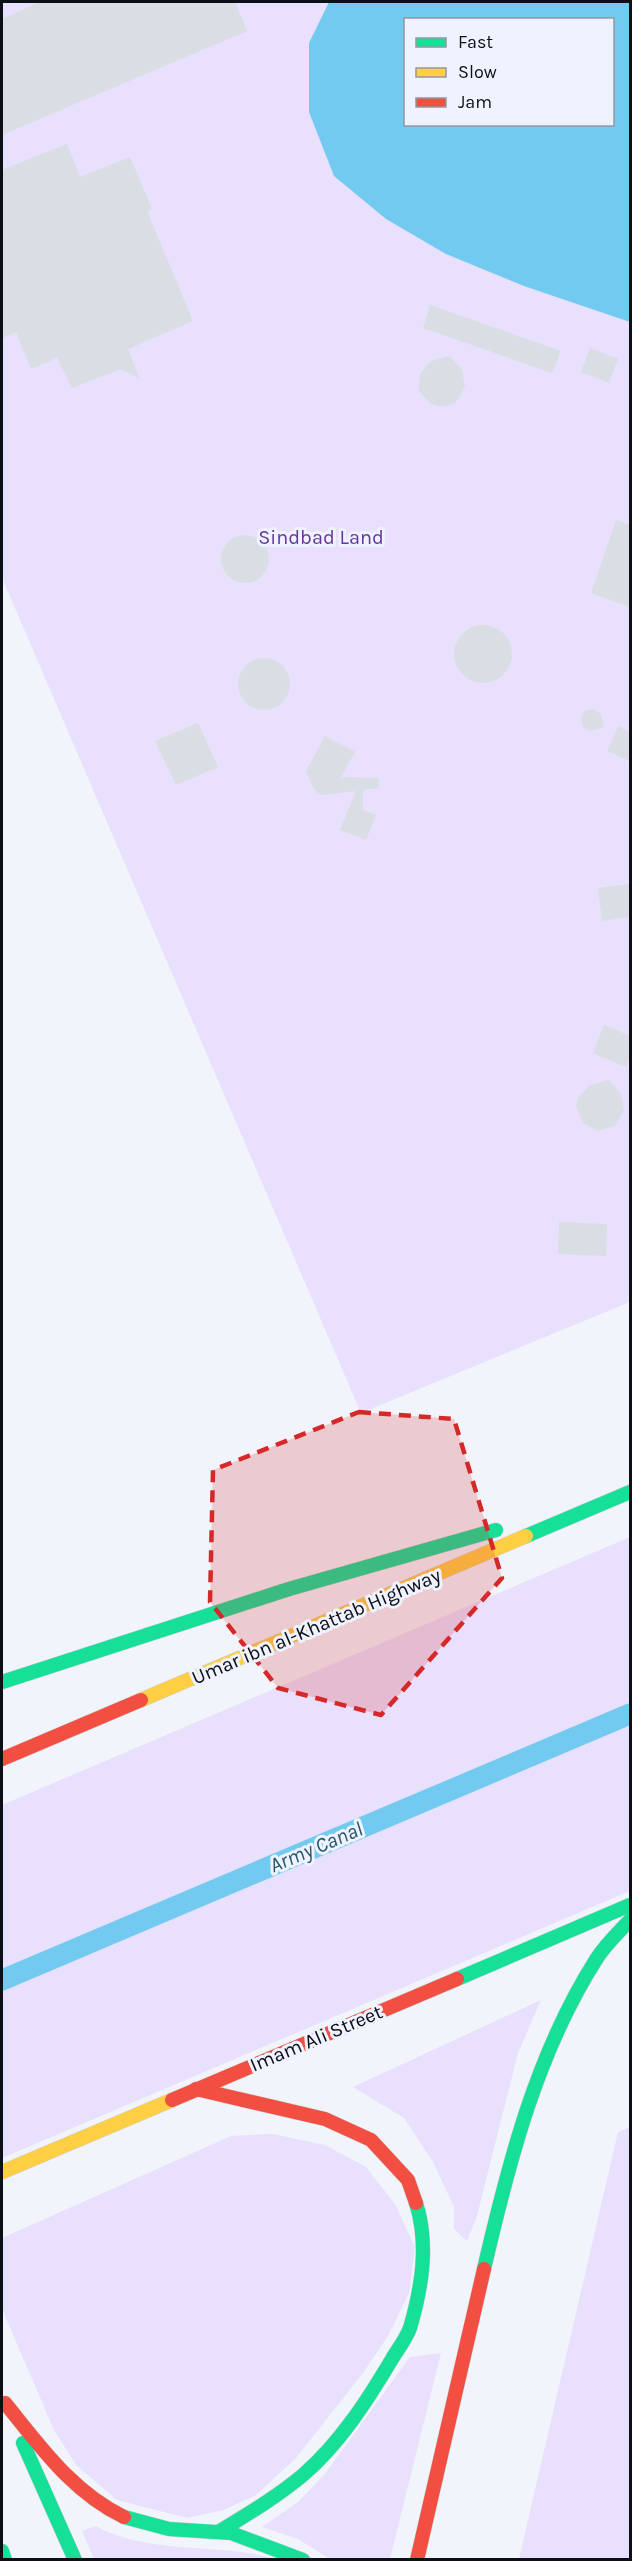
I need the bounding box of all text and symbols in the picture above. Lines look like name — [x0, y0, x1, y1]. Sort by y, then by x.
legend — [404, 18, 614, 126]
text: Fast — [458, 31, 493, 53]
text: Slow — [458, 61, 497, 83]
text: Jam — [458, 91, 492, 113]
park label: Sindbad Land — [258, 526, 384, 549]
street label: Umar ibn al-Khattab Highway — [188, 1563, 444, 1689]
water label: Army Canal — [266, 1817, 366, 1877]
street label: Imam Ali Street — [247, 2000, 386, 2077]

